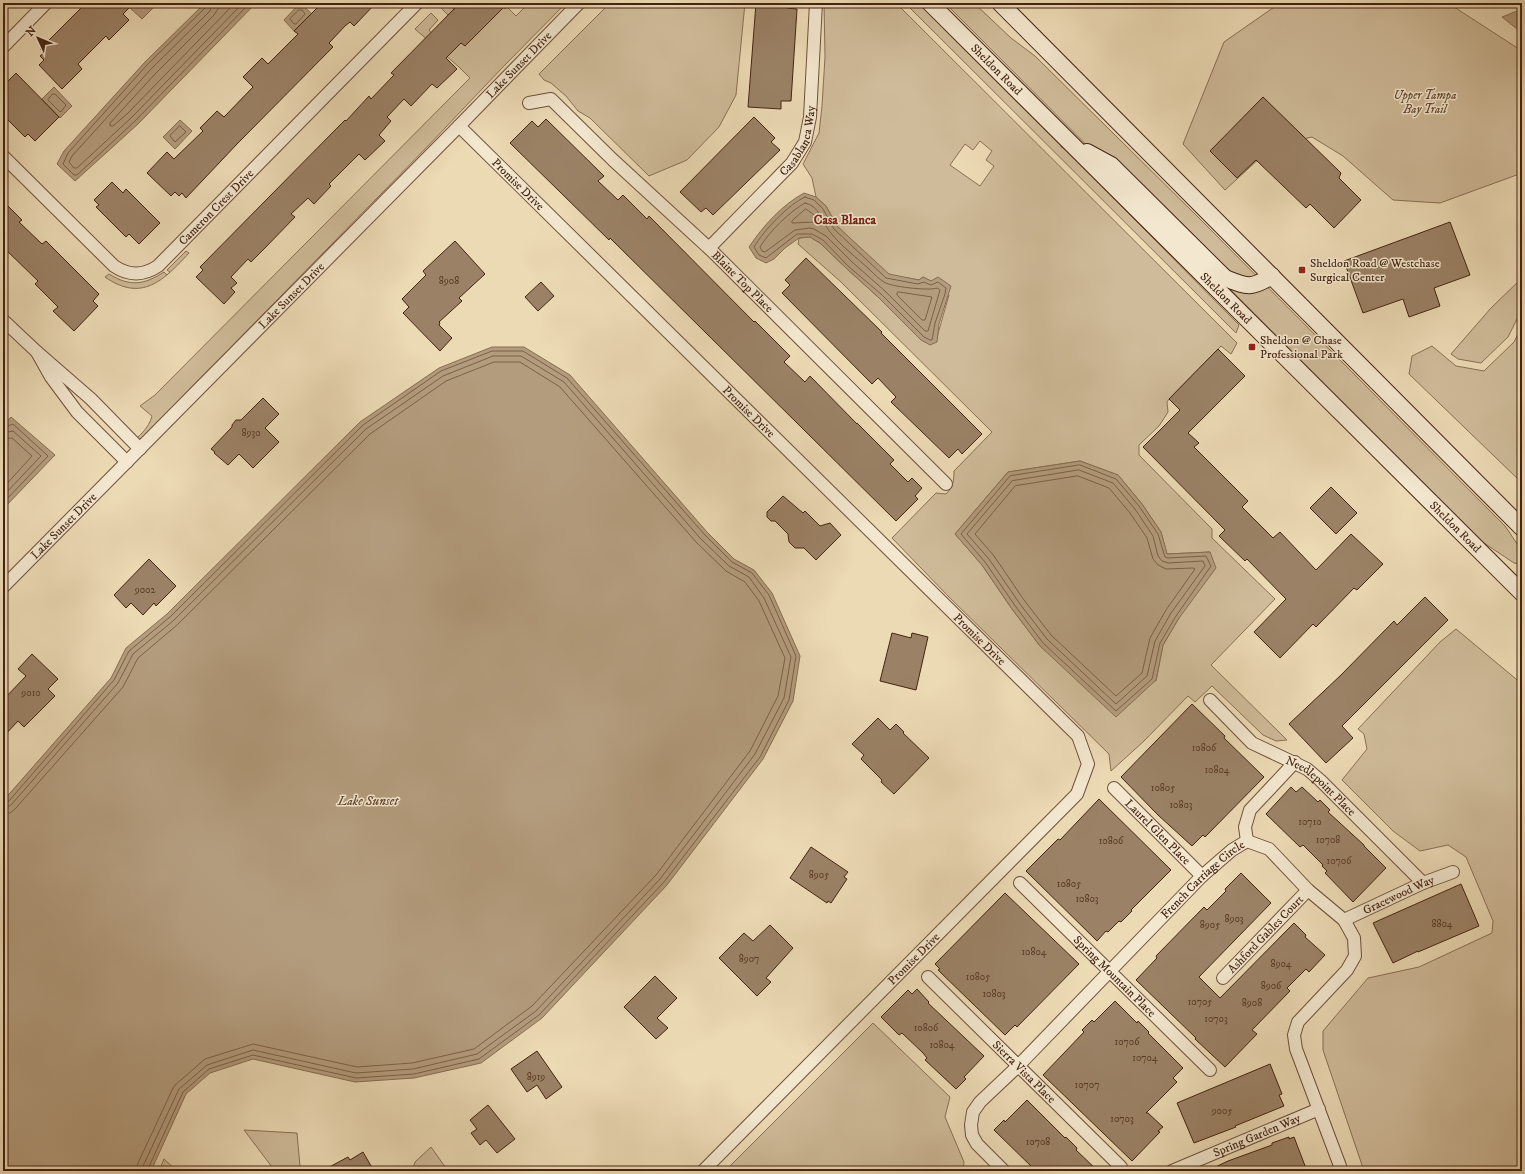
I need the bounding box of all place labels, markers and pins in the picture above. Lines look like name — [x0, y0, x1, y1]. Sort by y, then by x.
place label: Sheldon Road @ Westchase Surgical Center — [1310, 256, 1440, 285]
marker: Sheldon Road @ Westchase Surgical Center — [1297, 265, 1307, 275]
place label: Sheldon @ Chase Professional Park — [1260, 333, 1343, 362]
marker: Sheldon @ Chase Professional Park — [1247, 342, 1257, 352]

